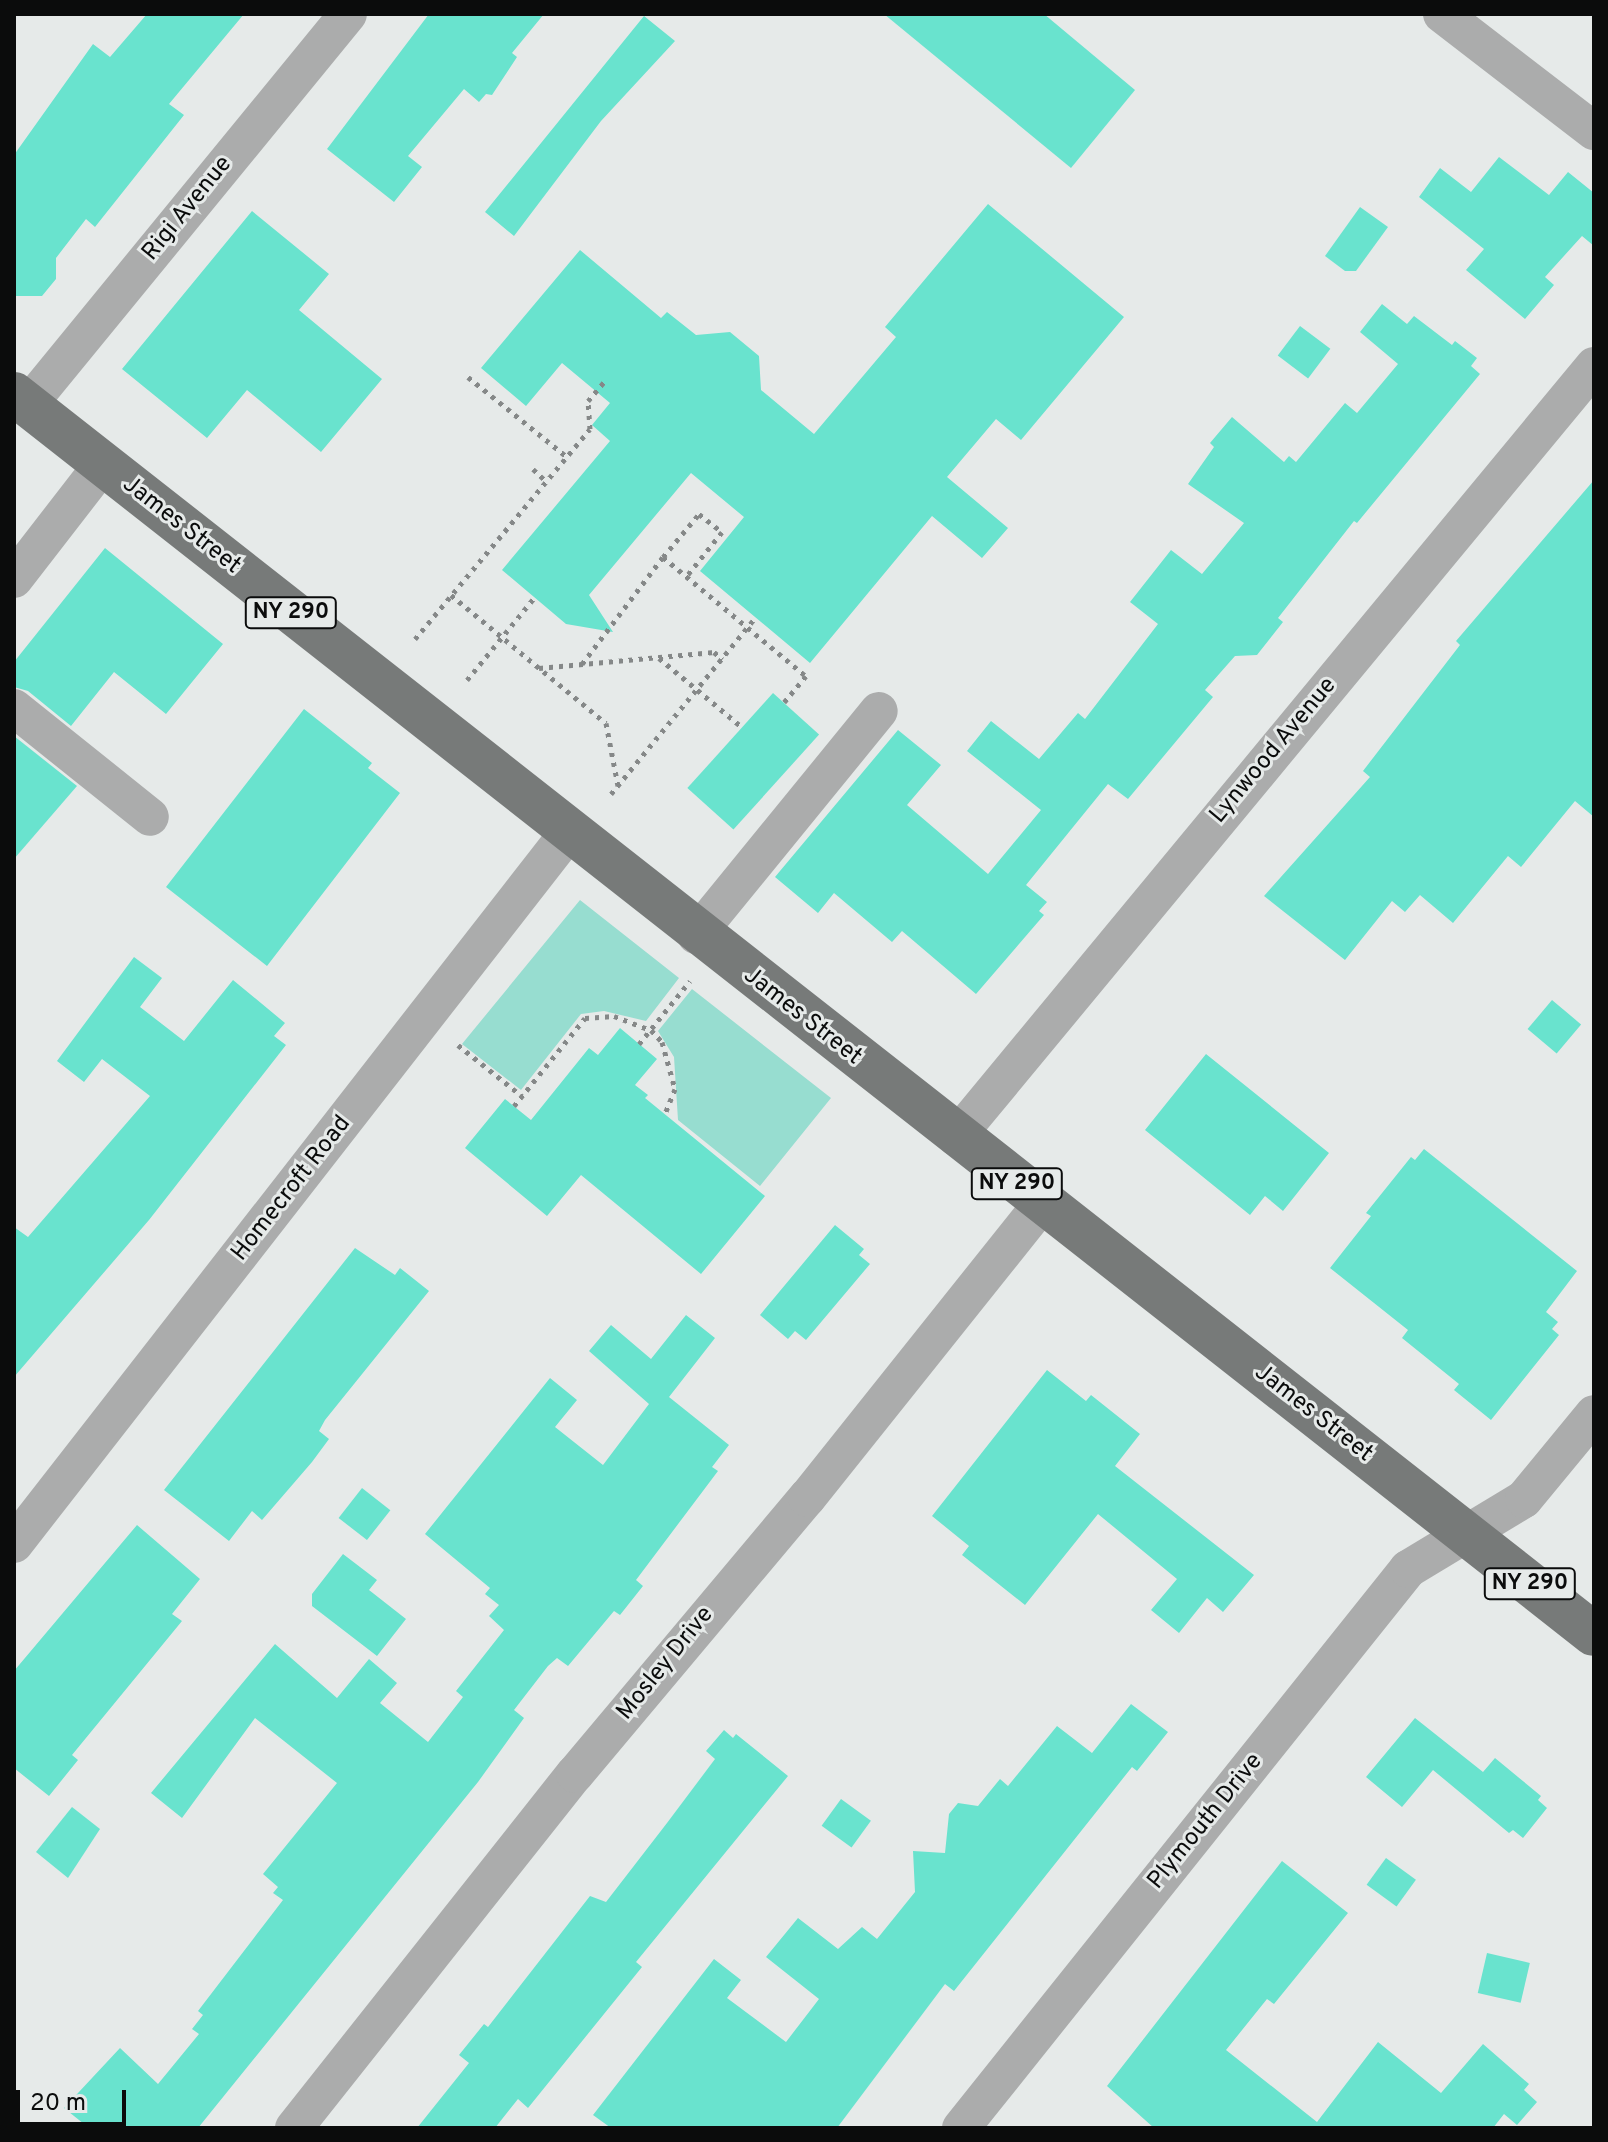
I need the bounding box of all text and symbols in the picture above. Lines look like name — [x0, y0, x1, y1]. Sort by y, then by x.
street label: Rigi Avenue — [137, 150, 239, 268]
street label: James Street — [116, 471, 246, 581]
road number: NY 290 — [243, 595, 339, 631]
street label: Lynwood Avenue — [1204, 672, 1344, 830]
street label: James Street — [737, 962, 867, 1072]
street label: Homecroft Road — [226, 1111, 358, 1267]
road number: NY 290 — [969, 1166, 1065, 1202]
street label: James Street — [1248, 1359, 1378, 1469]
road number: NY 290 — [1482, 1566, 1578, 1602]
street label: Mosley Drive — [611, 1601, 721, 1727]
street label: Plymouth Drive — [1142, 1748, 1270, 1896]
scale bar — [20, 2074, 130, 2124]
text: 20 m — [30, 2089, 86, 2119]

